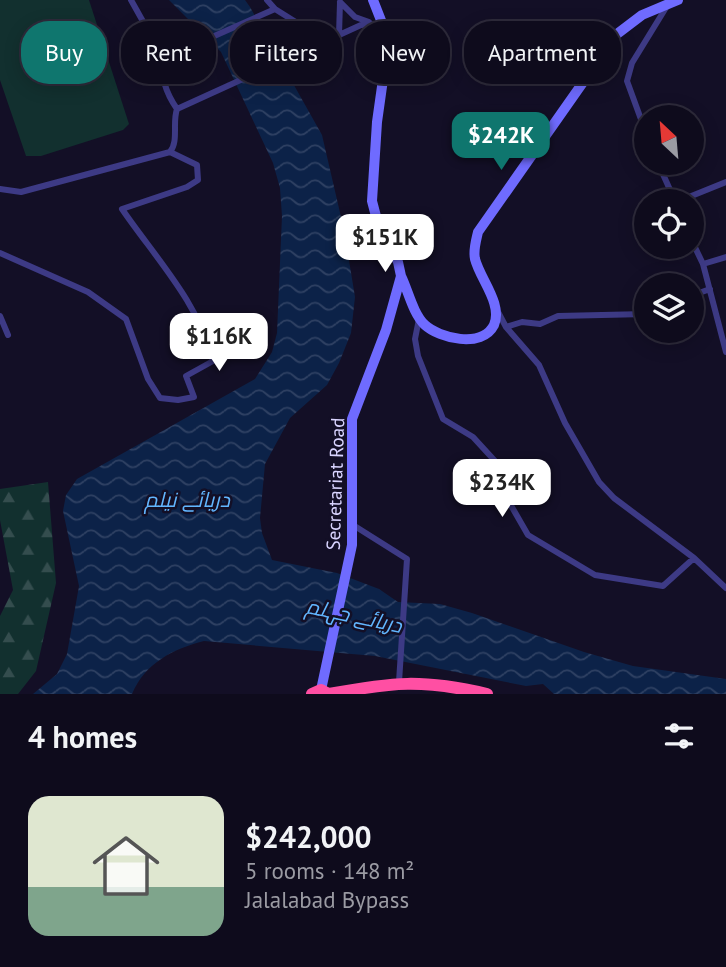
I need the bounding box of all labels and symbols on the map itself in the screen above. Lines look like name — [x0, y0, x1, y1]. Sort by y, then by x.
north arrow — [634, 105, 704, 175]
pin: $242K — [452, 113, 550, 172]
pin: $151K — [336, 215, 434, 274]
pin: $116K — [170, 314, 268, 373]
street label: Secretariat Road — [321, 417, 349, 551]
pin: $234K — [453, 460, 551, 519]
water label: دریائے نیلم — [143, 486, 231, 514]
water label: دریائے جہلم — [302, 592, 405, 640]

